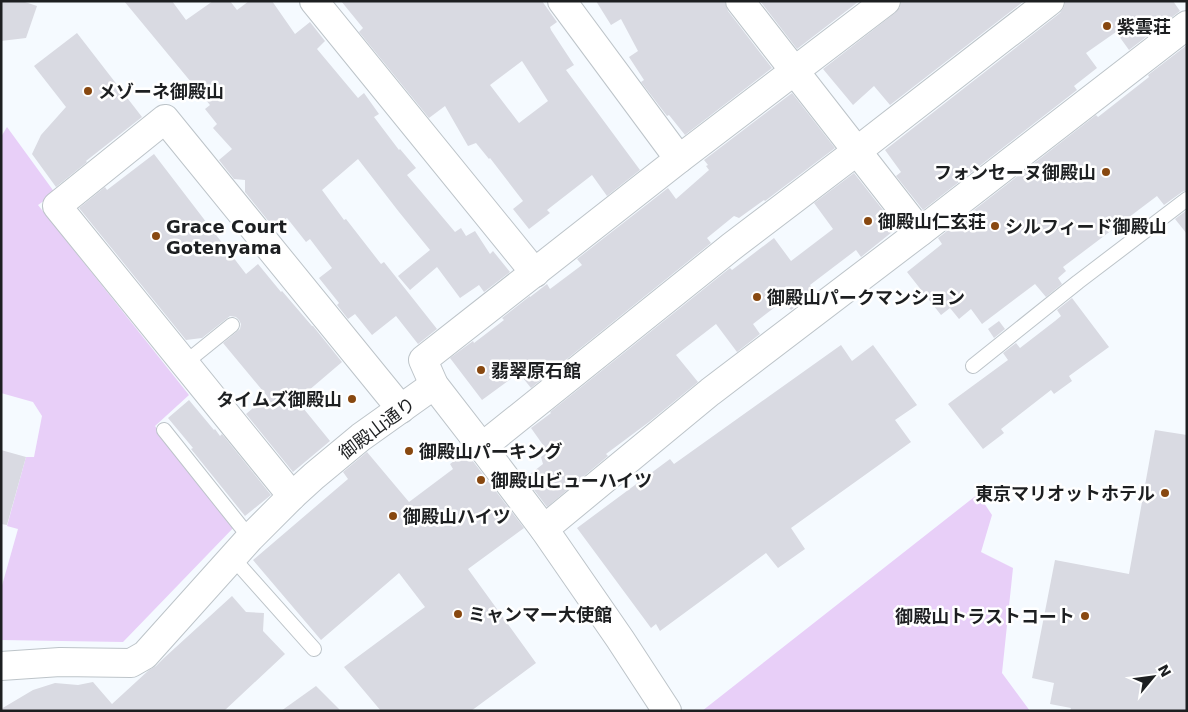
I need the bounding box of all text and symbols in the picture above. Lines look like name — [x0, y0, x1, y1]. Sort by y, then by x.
place label: 紫雲荘 — [1117, 16, 1171, 37]
marker: 紫雲荘 — [1101, 20, 1113, 32]
place label: メゾーネ御殿山 — [98, 81, 224, 102]
marker: メゾーネ御殿山 — [82, 85, 94, 97]
place label: フォンセーヌ御殿山 — [934, 162, 1096, 183]
marker: フォンセーヌ御殿山 — [1100, 166, 1112, 178]
place label: 御殿山仁玄荘 — [877, 211, 986, 232]
marker: 御殿山仁玄荘 — [862, 215, 874, 227]
place label: Grace Court Gotenyama — [166, 216, 287, 258]
place label: シルフィード御殿山 — [1005, 216, 1167, 237]
marker: シルフィード御殿山 — [989, 220, 1001, 232]
marker: Grace Court Gotenyama — [150, 230, 162, 242]
place label: 御殿山パークマンション — [766, 287, 965, 308]
marker: 御殿山パークマンション — [751, 291, 763, 303]
place label: 翡翠原石館 — [491, 360, 581, 381]
marker: 翡翠原石館 — [475, 364, 487, 376]
place label: タイムズ御殿山 — [216, 389, 342, 410]
street label: 御殿山通り — [335, 393, 419, 463]
marker: タイムズ御殿山 — [346, 393, 358, 405]
place label: 御殿山パーキング — [418, 441, 562, 462]
marker: 御殿山パーキング — [403, 445, 415, 457]
place label: 御殿山ビューハイツ — [490, 470, 652, 491]
marker: 御殿山ビューハイツ — [475, 474, 487, 486]
place label: 東京マリオットホテル — [975, 483, 1155, 504]
marker: 東京マリオットホテル — [1159, 487, 1171, 499]
place label: 御殿山ハイツ — [402, 506, 511, 527]
marker: 御殿山ハイツ — [387, 510, 399, 522]
place label: ミャンマー大使館 — [468, 604, 612, 625]
place label: 御殿山トラストコート — [894, 606, 1075, 627]
marker: ミャンマー大使館 — [452, 608, 464, 620]
marker: 御殿山トラストコート — [1079, 610, 1091, 622]
north arrow — [1128, 652, 1178, 702]
text: N — [1155, 662, 1174, 680]

